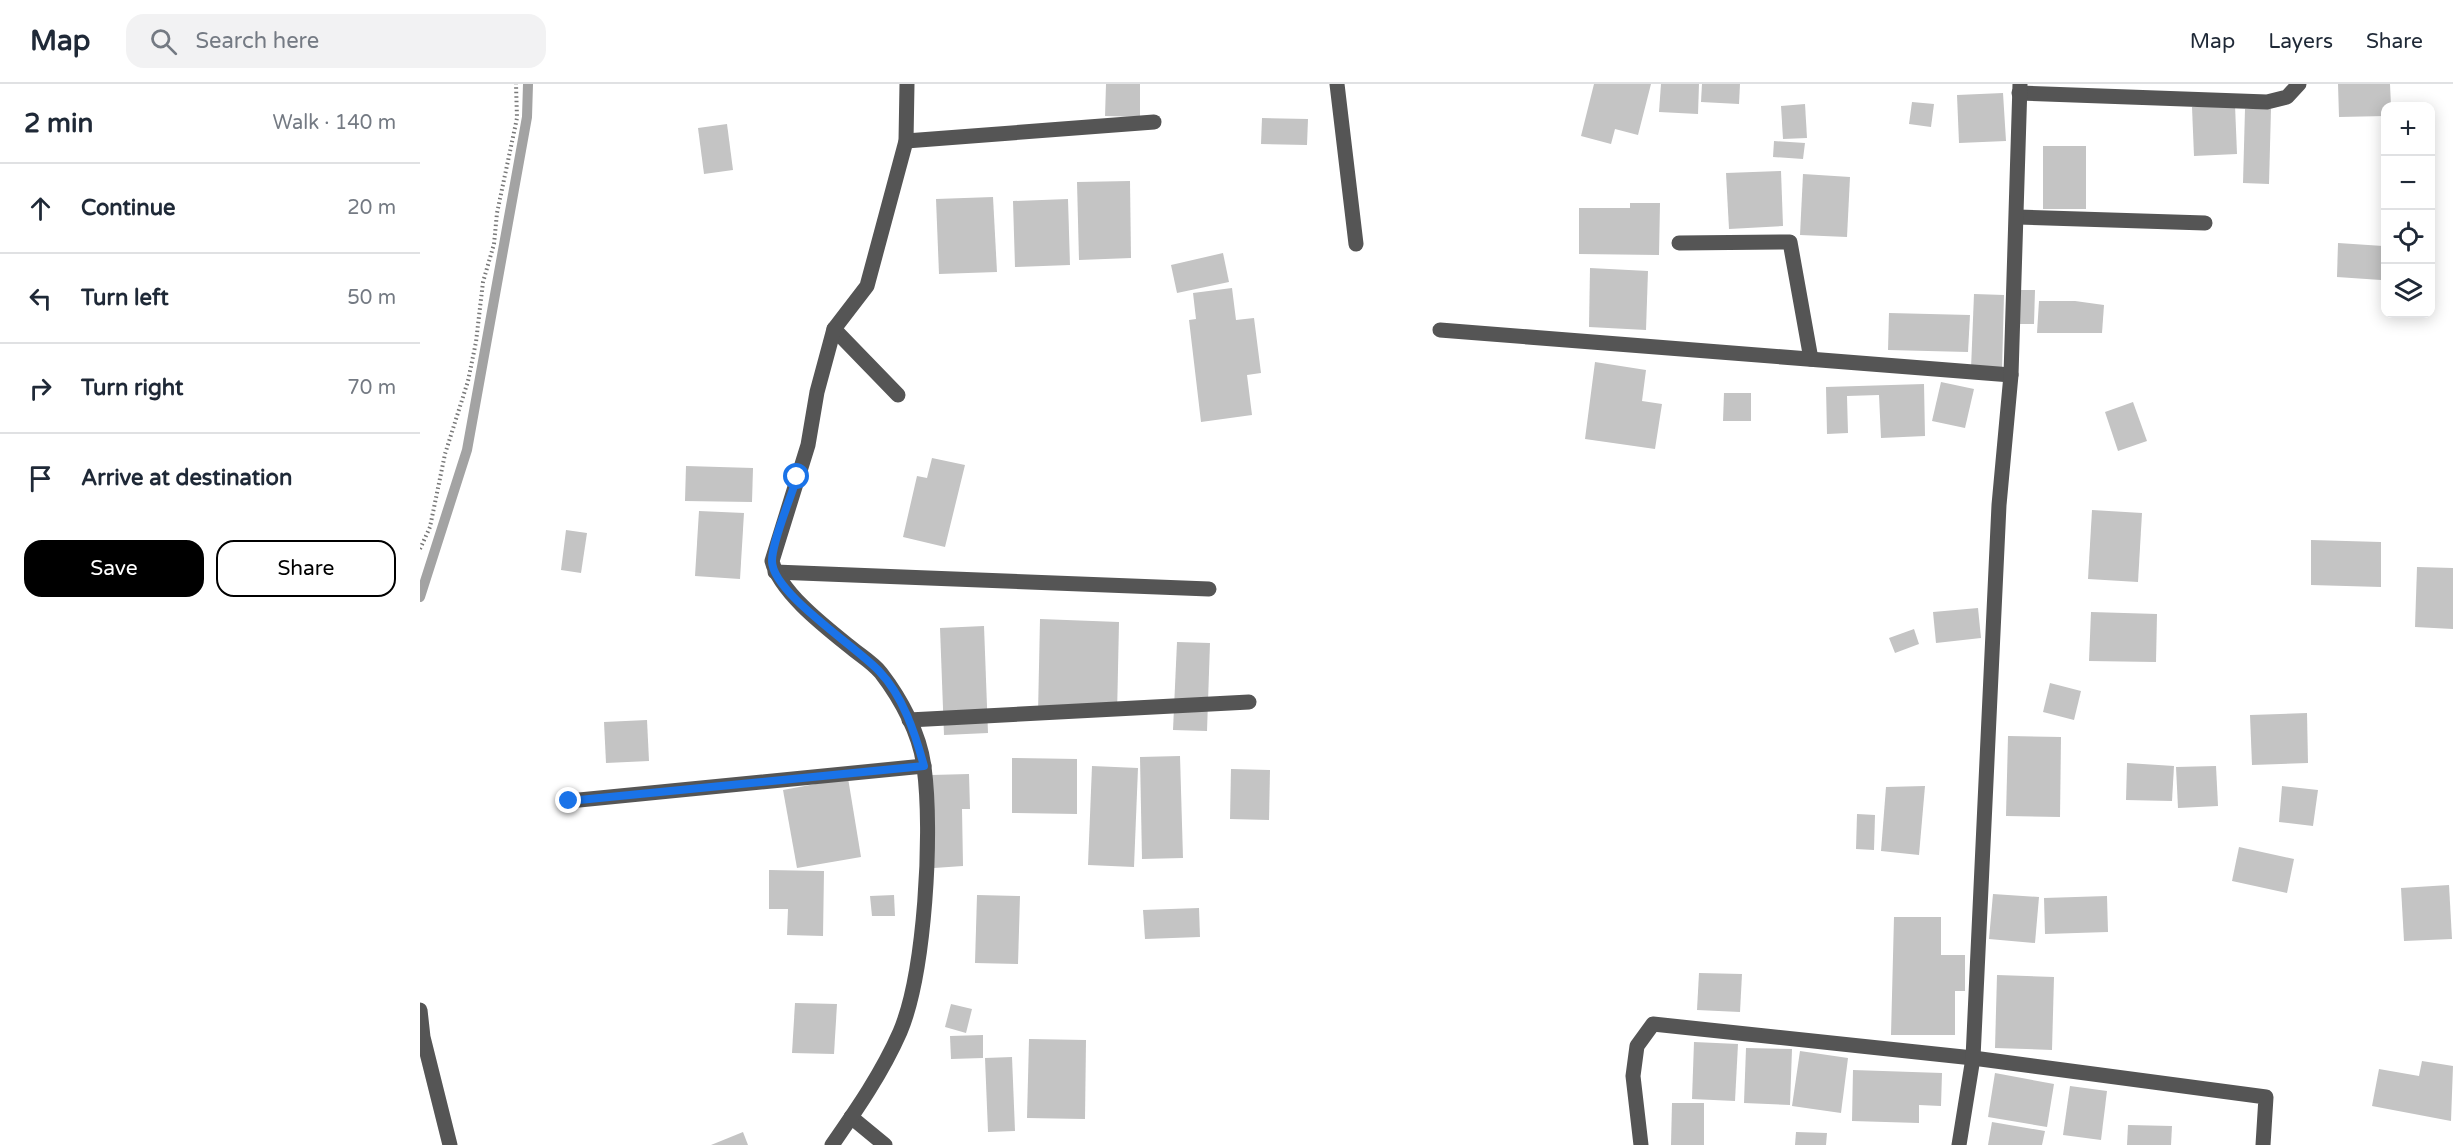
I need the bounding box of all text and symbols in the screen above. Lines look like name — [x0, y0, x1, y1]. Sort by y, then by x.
search box — [126, 14, 546, 68]
text: Map — [30, 24, 90, 58]
icon: search — [147, 25, 180, 58]
text: Search here — [195, 28, 319, 54]
text: Map — [2190, 29, 2235, 54]
text: Layers — [2268, 29, 2333, 54]
text: Share — [2366, 29, 2423, 54]
map controls — [2381, 102, 2435, 318]
button: + — [2381, 102, 2435, 156]
text: 2 min — [24, 108, 93, 139]
text: Walk · 140 m — [273, 111, 396, 135]
button: − — [2381, 156, 2435, 210]
icon: ahead — [24, 192, 57, 225]
text: Continue — [81, 195, 176, 221]
text: 20 m — [347, 196, 396, 220]
button: locate — [2381, 210, 2435, 264]
button: layers — [2381, 264, 2435, 318]
icon: left — [24, 282, 57, 315]
text: Turn left — [81, 285, 169, 311]
text: 50 m — [347, 286, 396, 310]
icon: right — [24, 372, 57, 405]
text: Turn right — [81, 375, 183, 401]
text: 70 m — [347, 376, 396, 400]
icon: arrive — [24, 462, 57, 495]
route start — [783, 463, 809, 489]
text: Arrive at destination — [81, 465, 292, 491]
button: Save — [24, 540, 204, 597]
button: Share — [216, 540, 396, 597]
route end — [555, 787, 581, 813]

